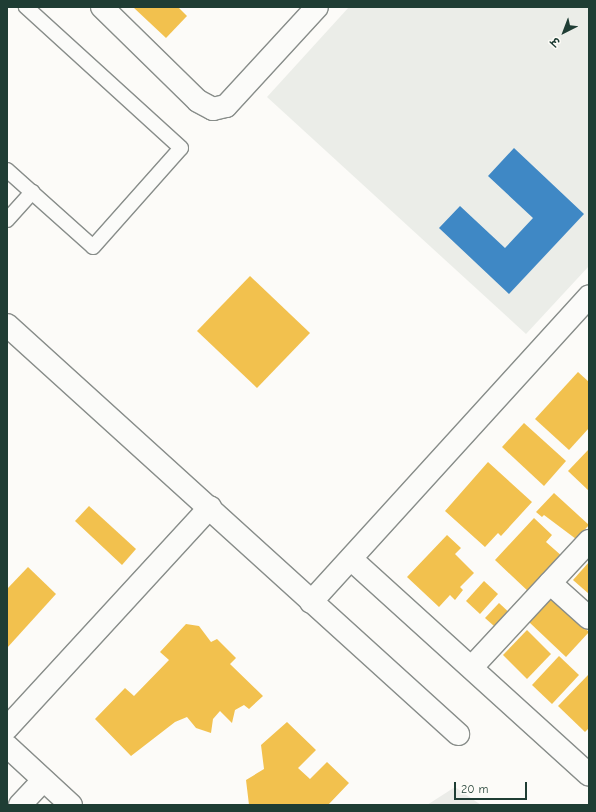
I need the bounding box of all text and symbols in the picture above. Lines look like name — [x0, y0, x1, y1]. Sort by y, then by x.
north arrow — [544, 12, 584, 52]
text: उ — [549, 34, 563, 49]
scale bar — [456, 774, 529, 800]
text: 20 m — [461, 782, 489, 796]

